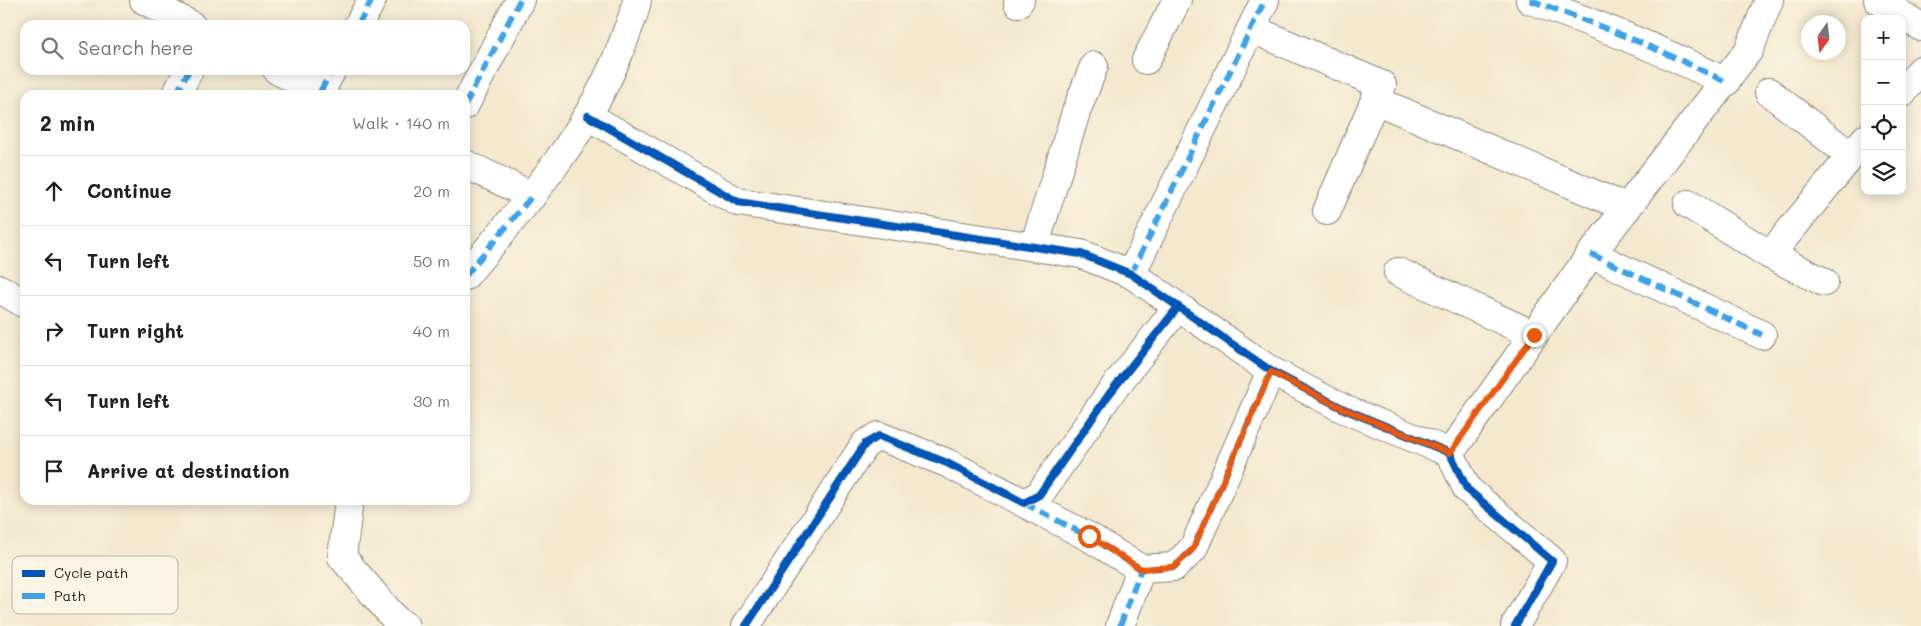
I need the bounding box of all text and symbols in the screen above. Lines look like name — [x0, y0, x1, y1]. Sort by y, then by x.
north arrow — [1801, 15, 1846, 60]
map controls — [1861, 15, 1906, 195]
button: + — [1861, 15, 1906, 60]
search box — [20, 20, 470, 75]
icon: search — [38, 34, 66, 62]
text: Search here — [78, 35, 194, 60]
button: − — [1861, 60, 1906, 105]
button: locate — [1861, 105, 1906, 150]
text: 2 min — [40, 109, 95, 136]
text: Walk · 140 m — [352, 112, 450, 133]
button: layers — [1861, 150, 1906, 195]
icon: ahead — [40, 177, 68, 205]
text: Continue — [87, 178, 172, 203]
text: 20 m — [413, 180, 450, 201]
icon: left — [40, 247, 68, 275]
text: Turn left — [87, 248, 170, 273]
text: 50 m — [413, 250, 450, 271]
icon: right — [40, 317, 68, 345]
text: Turn right — [87, 318, 184, 343]
text: 40 m — [413, 320, 450, 341]
route end — [1523, 324, 1546, 347]
icon: left — [40, 387, 68, 415]
text: Turn left — [87, 388, 170, 413]
text: 30 m — [413, 390, 450, 411]
icon: arrive — [40, 457, 68, 485]
text: Arrive at destination — [87, 458, 290, 483]
route start — [1078, 525, 1101, 548]
legend — [12, 556, 178, 614]
text: Cycle path — [54, 563, 128, 582]
text: Path — [54, 586, 85, 605]

